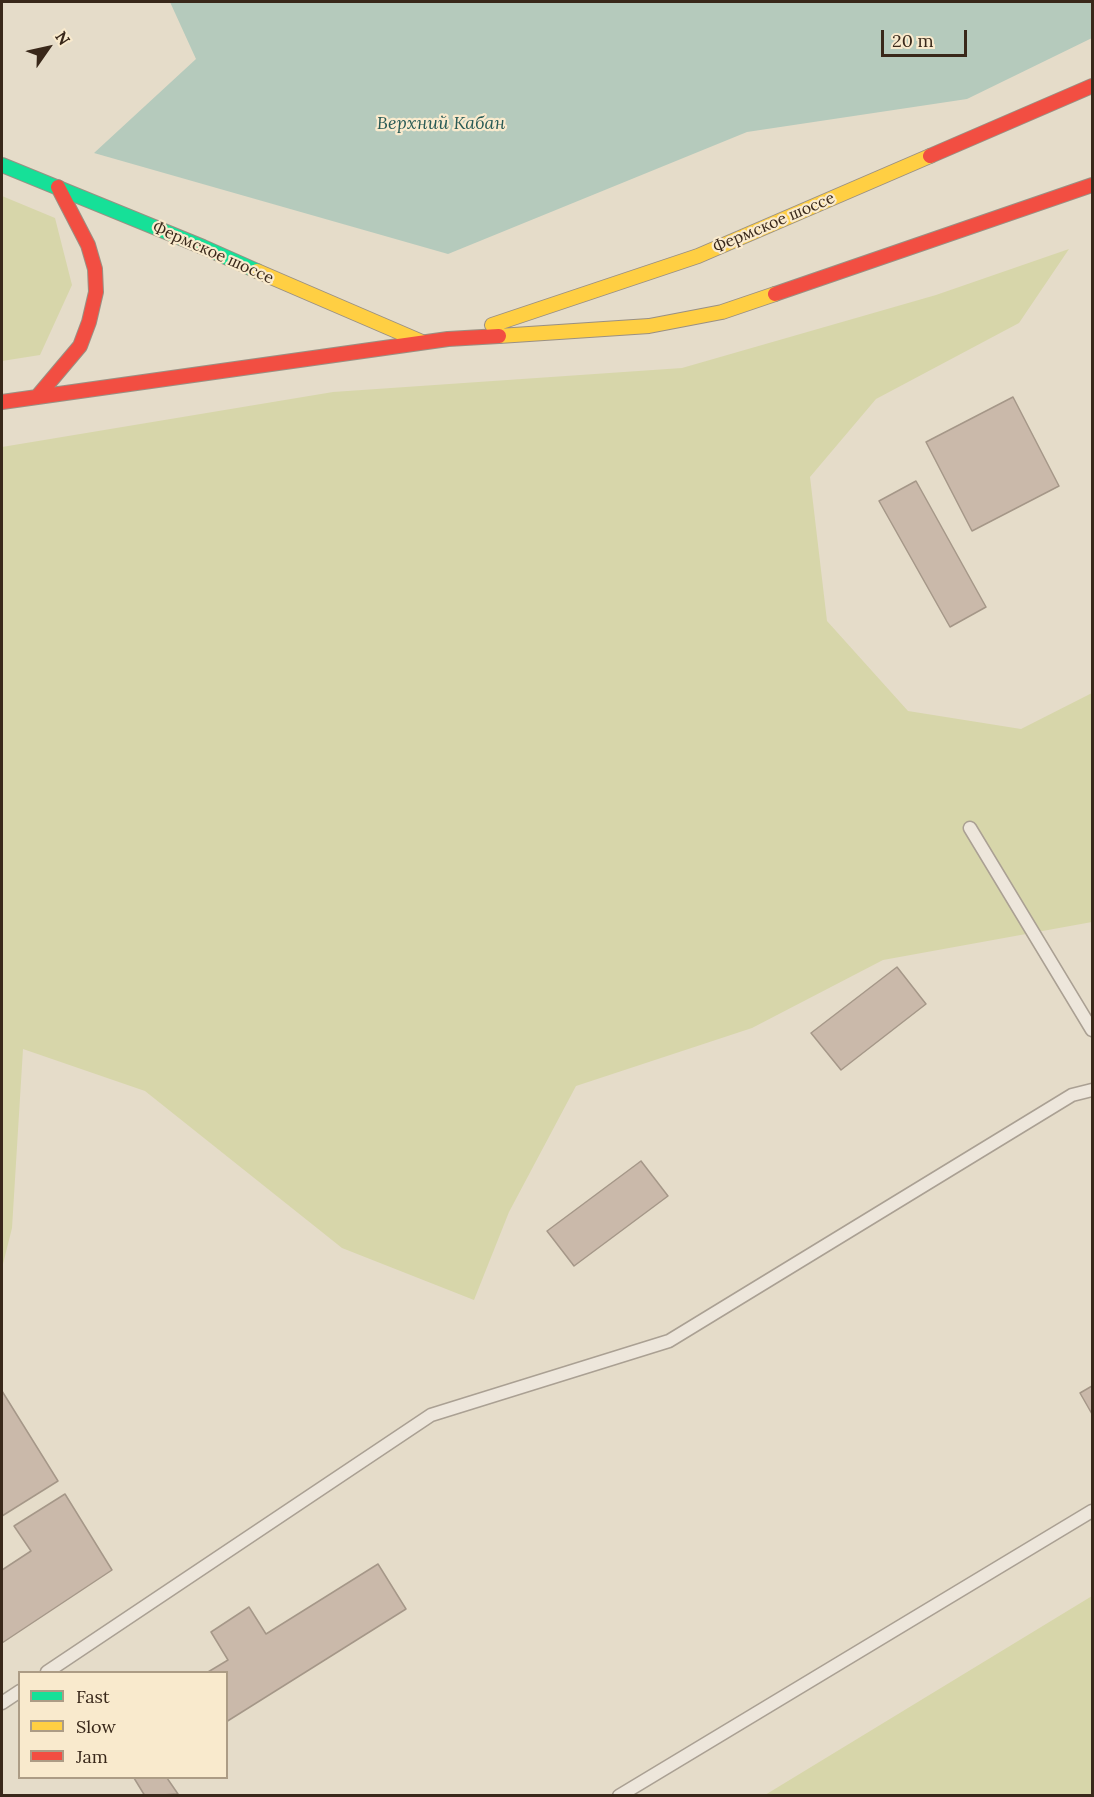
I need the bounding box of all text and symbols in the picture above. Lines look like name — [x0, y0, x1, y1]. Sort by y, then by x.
north arrow — [18, 18, 78, 78]
scale bar — [884, 18, 970, 56]
text: N — [51, 27, 75, 49]
text: 20 m — [892, 29, 934, 52]
water label: Верхний Кабан — [377, 113, 505, 135]
street label: Фермское шоссе — [710, 189, 838, 257]
street label: Фермское шоссе — [150, 218, 276, 288]
legend — [18, 1671, 228, 1779]
text: Fast — [76, 1685, 110, 1708]
text: Slow — [76, 1715, 116, 1738]
text: Jam — [76, 1745, 108, 1768]

